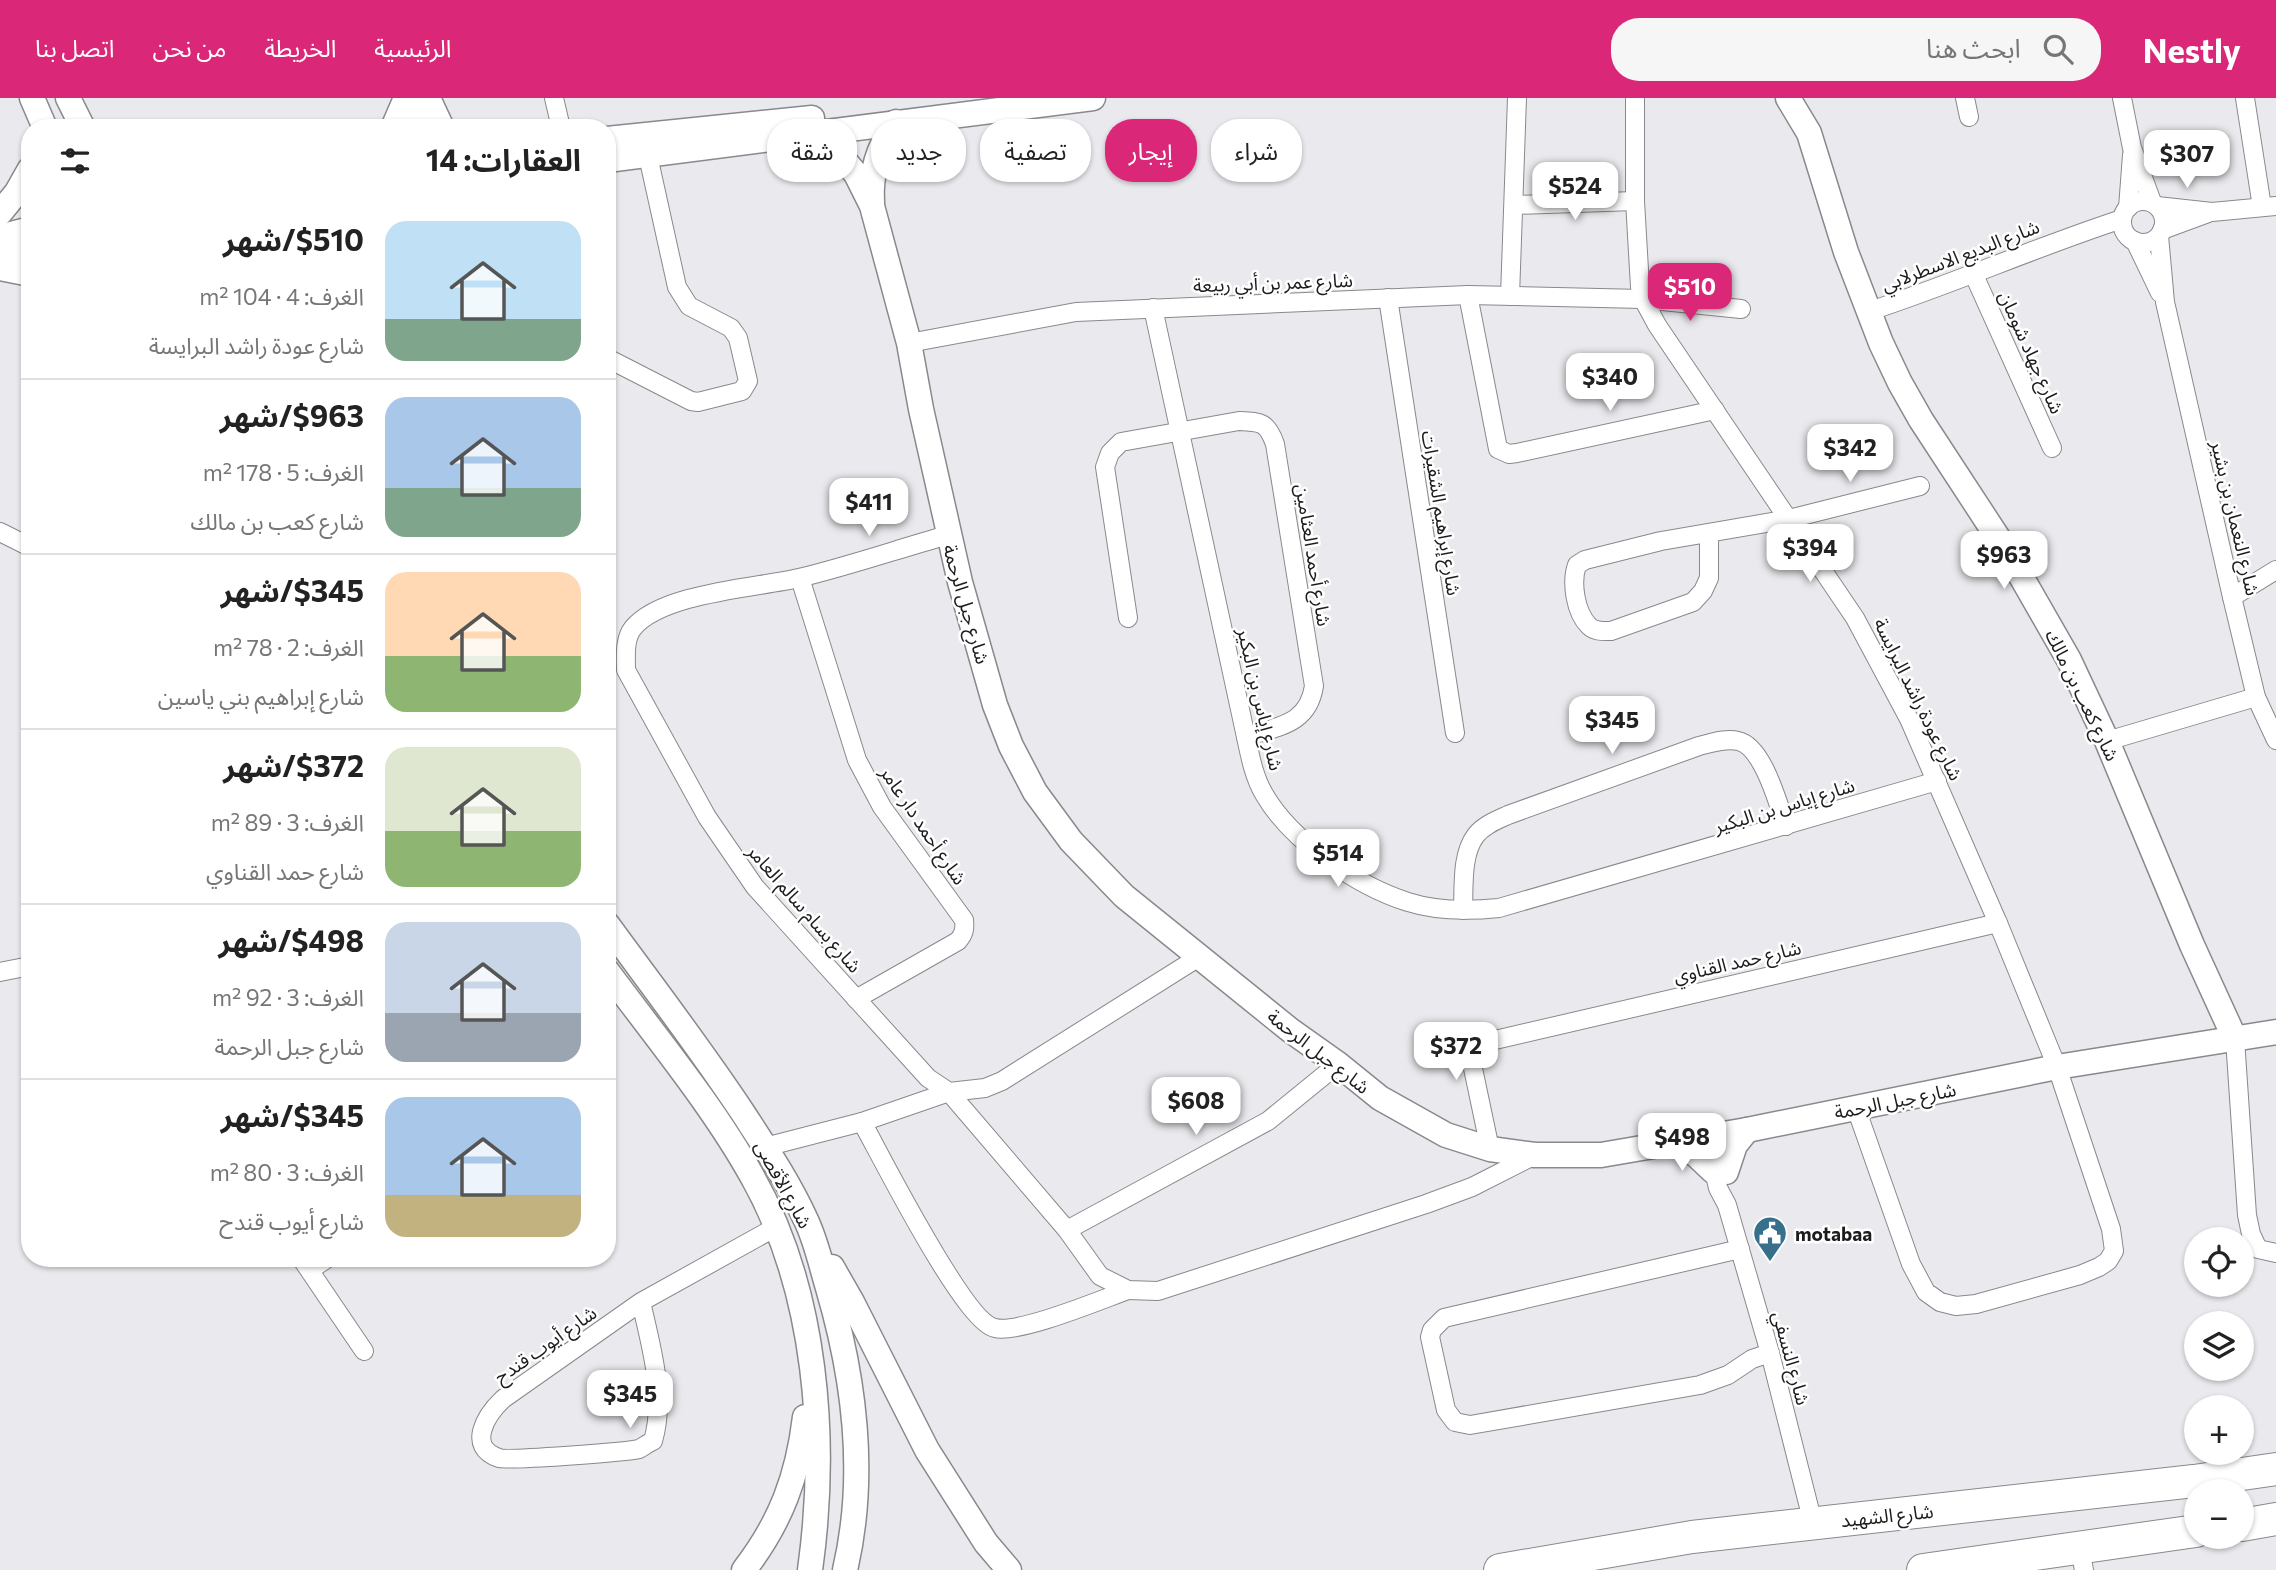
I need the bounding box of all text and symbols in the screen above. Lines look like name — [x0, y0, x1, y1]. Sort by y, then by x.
search box — [1611, 18, 2101, 81]
text: Nestly — [2143, 29, 2241, 70]
icon: search — [2039, 30, 2077, 68]
text: ابحث هنا — [1926, 32, 2021, 63]
text: اتصل بنا — [35, 33, 114, 62]
text: من نحن — [152, 33, 226, 62]
text: الخريطة — [264, 33, 336, 62]
text: الرئيسية — [374, 33, 452, 62]
chip: شقة — [767, 119, 857, 182]
chip: جديد — [871, 119, 966, 182]
chip: تصفية — [980, 119, 1091, 182]
chip: إيجار — [1105, 119, 1197, 182]
chip: شراء — [1211, 119, 1302, 182]
pin: $307 — [2146, 130, 2228, 190]
text: $307 — [2160, 139, 2214, 167]
text: العقارات: 14 — [426, 140, 581, 177]
icon: filters — [56, 142, 94, 180]
pin: $524 — [1534, 162, 1616, 222]
text: $524 — [1548, 171, 1602, 199]
street label: شارع البديع الاسطرلابي — [1878, 214, 2044, 300]
text: $510/شهر — [223, 220, 364, 257]
icon: home — [441, 249, 525, 333]
pin: $510 — [1649, 264, 1731, 323]
street label: شارع عمر بن أبي ربيعة — [1193, 268, 1353, 301]
text: $510 — [1664, 272, 1716, 300]
text: الغرف: 4 · 104 m² — [199, 282, 364, 310]
street label: شارع جهاد شومان — [1992, 287, 2069, 418]
text: شارع عودة راشد البرايسة — [149, 331, 364, 359]
pin: $340 — [1569, 354, 1651, 413]
text: $340 — [1582, 362, 1638, 390]
text: $963/شهر — [220, 396, 364, 433]
pin: $342 — [1809, 424, 1891, 484]
icon: home — [441, 425, 525, 509]
street label: شارع إبراهيم الشقيرات — [1414, 429, 1466, 598]
text: $342 — [1823, 433, 1877, 461]
street label: شارع النعمان بن بشير — [2204, 437, 2265, 598]
text: الغرف: 5 · 178 m² — [203, 458, 364, 486]
pin: $411 — [828, 478, 910, 538]
street label: شارع أحمد العثامين — [1288, 482, 1337, 628]
text: $411 — [845, 487, 893, 515]
text: شارع كعب بن مالك — [190, 507, 364, 535]
pin: $394 — [1769, 524, 1851, 584]
pin: $963 — [1963, 532, 2045, 591]
text: $394 — [1783, 533, 1837, 561]
text: $963 — [1977, 540, 2031, 568]
street label: شارع جبل الرحمة — [936, 541, 995, 667]
text: $345/شهر — [221, 571, 364, 608]
icon: home — [441, 600, 525, 684]
street label: شارع عودة راشد البرايسة — [1867, 614, 1968, 785]
street label: شارع إياس بن البكير — [1230, 624, 1289, 773]
street label: شارع كعب بن مالك — [2039, 626, 2125, 766]
text: الغرف: 2 · 78 m² — [213, 633, 364, 661]
text: شارع إبراهيم بني ياسين — [158, 682, 364, 710]
pin: $345 — [1571, 696, 1653, 756]
text: $345 — [1585, 705, 1639, 733]
text: $372/شهر — [223, 746, 364, 783]
street label: شارع أحمد دار عامر — [873, 761, 972, 890]
street label: شارع إياس بن البكير — [1710, 773, 1858, 840]
icon: home — [441, 775, 525, 859]
text: الغرف: 3 · 89 m² — [211, 808, 364, 836]
pin: $514 — [1297, 830, 1379, 889]
street label: شارع بسام سالم العامر — [739, 838, 867, 979]
text: $514 — [1312, 838, 1364, 866]
text: شارع حمد القناوي — [206, 857, 364, 885]
text: $498/شهر — [219, 921, 364, 958]
street label: شارع حمد القناوي — [1671, 935, 1804, 991]
icon: home — [441, 950, 525, 1034]
text: الغرف: 3 · 92 m² — [212, 983, 364, 1011]
street label: شارع جبل الرحمة — [1261, 1004, 1375, 1100]
pin: $372 — [1415, 1023, 1497, 1082]
text: $372 — [1430, 1031, 1482, 1059]
text: شارع جبل الرحمة — [214, 1032, 364, 1060]
pin: $608 — [1155, 1077, 1237, 1137]
street label: شارع جبل الرحمة — [1832, 1077, 1958, 1126]
text: $608 — [1168, 1086, 1224, 1114]
text: $345/شهر — [221, 1096, 364, 1133]
pin: $498 — [1641, 1114, 1723, 1173]
text: $498 — [1654, 1122, 1710, 1150]
icon: home — [441, 1125, 525, 1209]
street label: شارع الأقصى — [748, 1136, 818, 1233]
text: الغرف: 3 · 80 m² — [210, 1158, 364, 1186]
text: شارع أيوب قندح — [219, 1207, 364, 1235]
public building icon: motabaa — [1751, 1214, 1789, 1263]
place label: motabaa — [1795, 1222, 1872, 1245]
map controls — [2184, 1227, 2254, 1549]
button: locate — [2184, 1227, 2254, 1297]
street label: شارع أيوب قندح — [489, 1300, 602, 1390]
street label: شارع النسفي — [1764, 1309, 1816, 1409]
button: layers — [2184, 1311, 2254, 1381]
pin: $345 — [589, 1370, 671, 1430]
text: $345 — [603, 1379, 657, 1407]
button: + — [2184, 1395, 2254, 1465]
button: − — [2184, 1479, 2254, 1549]
street label: شارع الشهيد — [1839, 1499, 1935, 1534]

